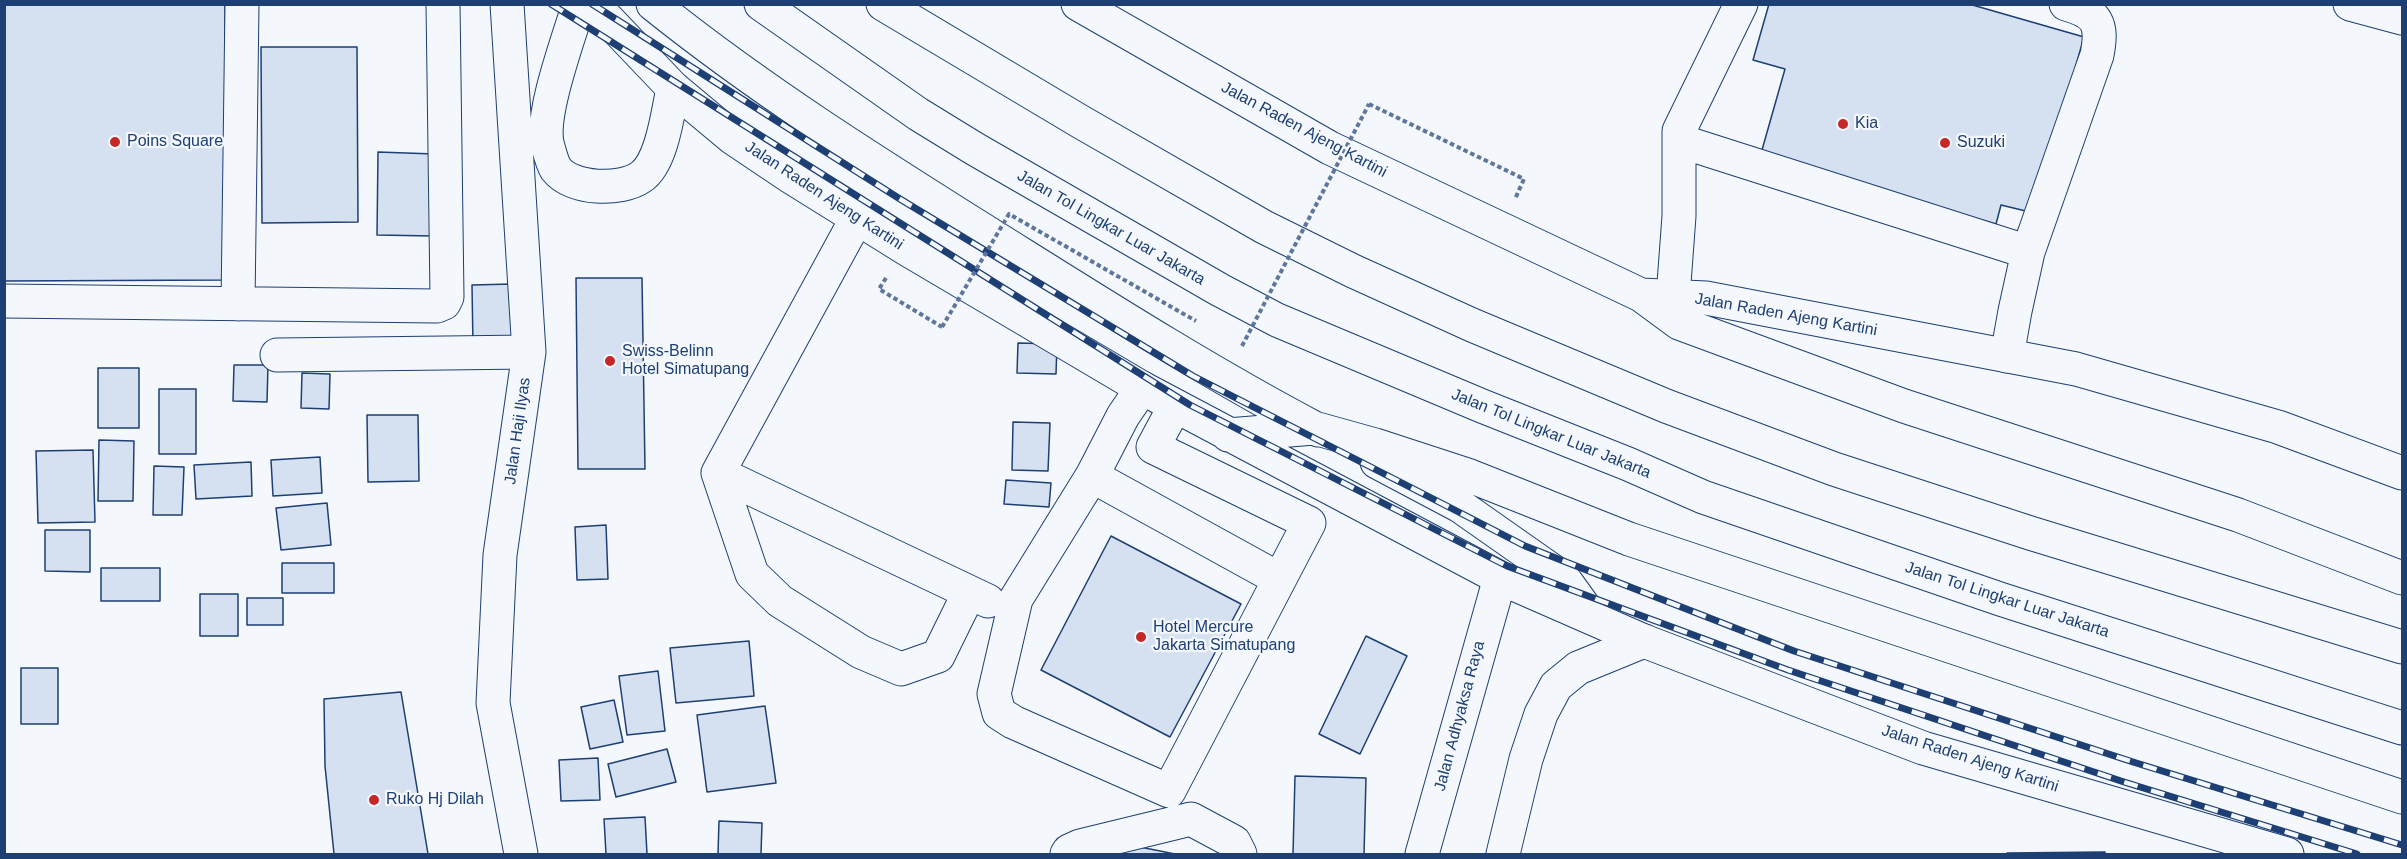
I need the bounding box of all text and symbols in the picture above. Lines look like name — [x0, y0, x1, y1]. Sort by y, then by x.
street label: Jalan Raden Ajeng Kartini — [1218, 78, 1390, 182]
place label: Kia — [1855, 114, 1878, 134]
marker: Kia — [1836, 117, 1850, 131]
place label: Poins Square — [127, 132, 223, 152]
place label: Suzuki — [1957, 133, 2005, 153]
marker: Poins Square — [108, 135, 122, 149]
marker: Suzuki — [1938, 136, 1952, 150]
street label: Jalan Raden Ajeng Kartini — [741, 138, 907, 254]
street label: Jalan Tol Lingkar Luar Jakarta — [1014, 166, 1208, 290]
street label: Jalan Raden Ajeng Kartini — [1693, 289, 1879, 341]
place label: Swiss-Belinn Hotel Simatupang — [622, 342, 749, 380]
marker: Swiss-Belinn Hotel Simatupang — [603, 354, 617, 368]
street label: Jalan Haji Ilyas — [501, 376, 535, 486]
street label: Jalan Tol Lingkar Luar Jakarta — [1448, 385, 1654, 483]
street label: Jalan Tol Lingkar Luar Jakarta — [1903, 558, 2111, 642]
place label: Hotel Mercure Jakarta Simatupang — [1153, 618, 1295, 656]
marker: Hotel Mercure Jakarta Simatupang — [1134, 630, 1148, 644]
street label: Jalan Adhyaksa Raya — [1431, 639, 1489, 793]
street label: Jalan Raden Ajeng Kartini — [1879, 721, 2061, 797]
place label: Ruko Hj Dilah — [386, 790, 484, 810]
marker: Ruko Hj Dilah — [367, 793, 381, 807]

